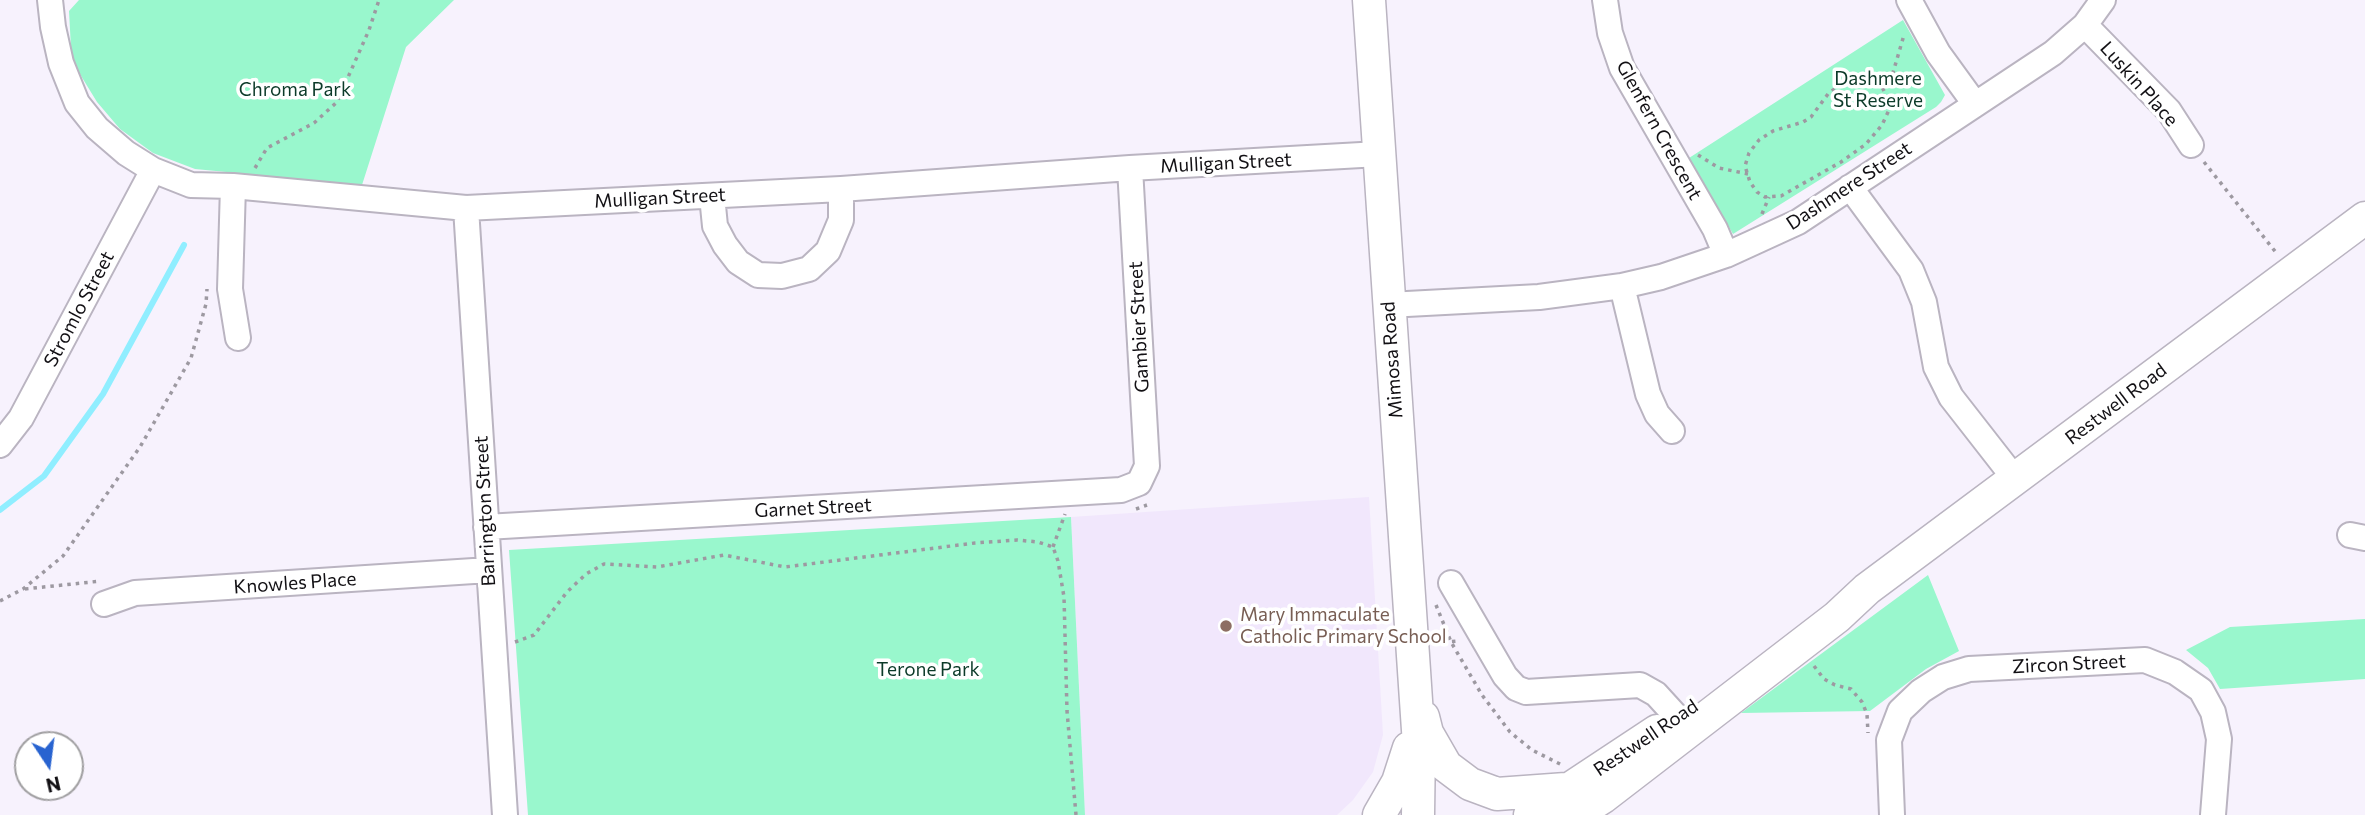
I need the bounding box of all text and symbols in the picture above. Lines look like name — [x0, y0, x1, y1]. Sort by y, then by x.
street label: Luskin Place — [2095, 37, 2183, 131]
street label: Glenfern Crescent — [1611, 56, 1707, 204]
park label: Dashmere St Reserve — [1833, 68, 1923, 112]
park label: Chroma Park — [239, 79, 351, 101]
street label: Dashmere Street — [1782, 137, 1916, 235]
street label: Mulligan Street — [1160, 148, 1292, 178]
street label: Mulligan Street — [594, 183, 726, 213]
street label: Stromlo Street — [39, 247, 119, 371]
street label: Gambier Street — [1124, 261, 1154, 393]
street label: Mimosa Road — [1377, 301, 1407, 419]
street label: Restwell Road — [2061, 358, 2171, 450]
street label: Barrington Street — [470, 435, 500, 587]
street label: Garnet Street — [754, 494, 872, 522]
street label: Knowles Place — [233, 567, 357, 599]
place label: Mary Immaculate Catholic Primary School — [1240, 604, 1447, 648]
marker: Mary Immaculate Catholic Primary School — [1218, 618, 1234, 634]
street label: Zircon Street — [2012, 650, 2126, 678]
park label: Terone Park — [876, 659, 980, 681]
street label: Restwell Road — [1589, 695, 1703, 781]
north arrow — [14, 731, 84, 801]
text: N — [44, 772, 63, 798]

